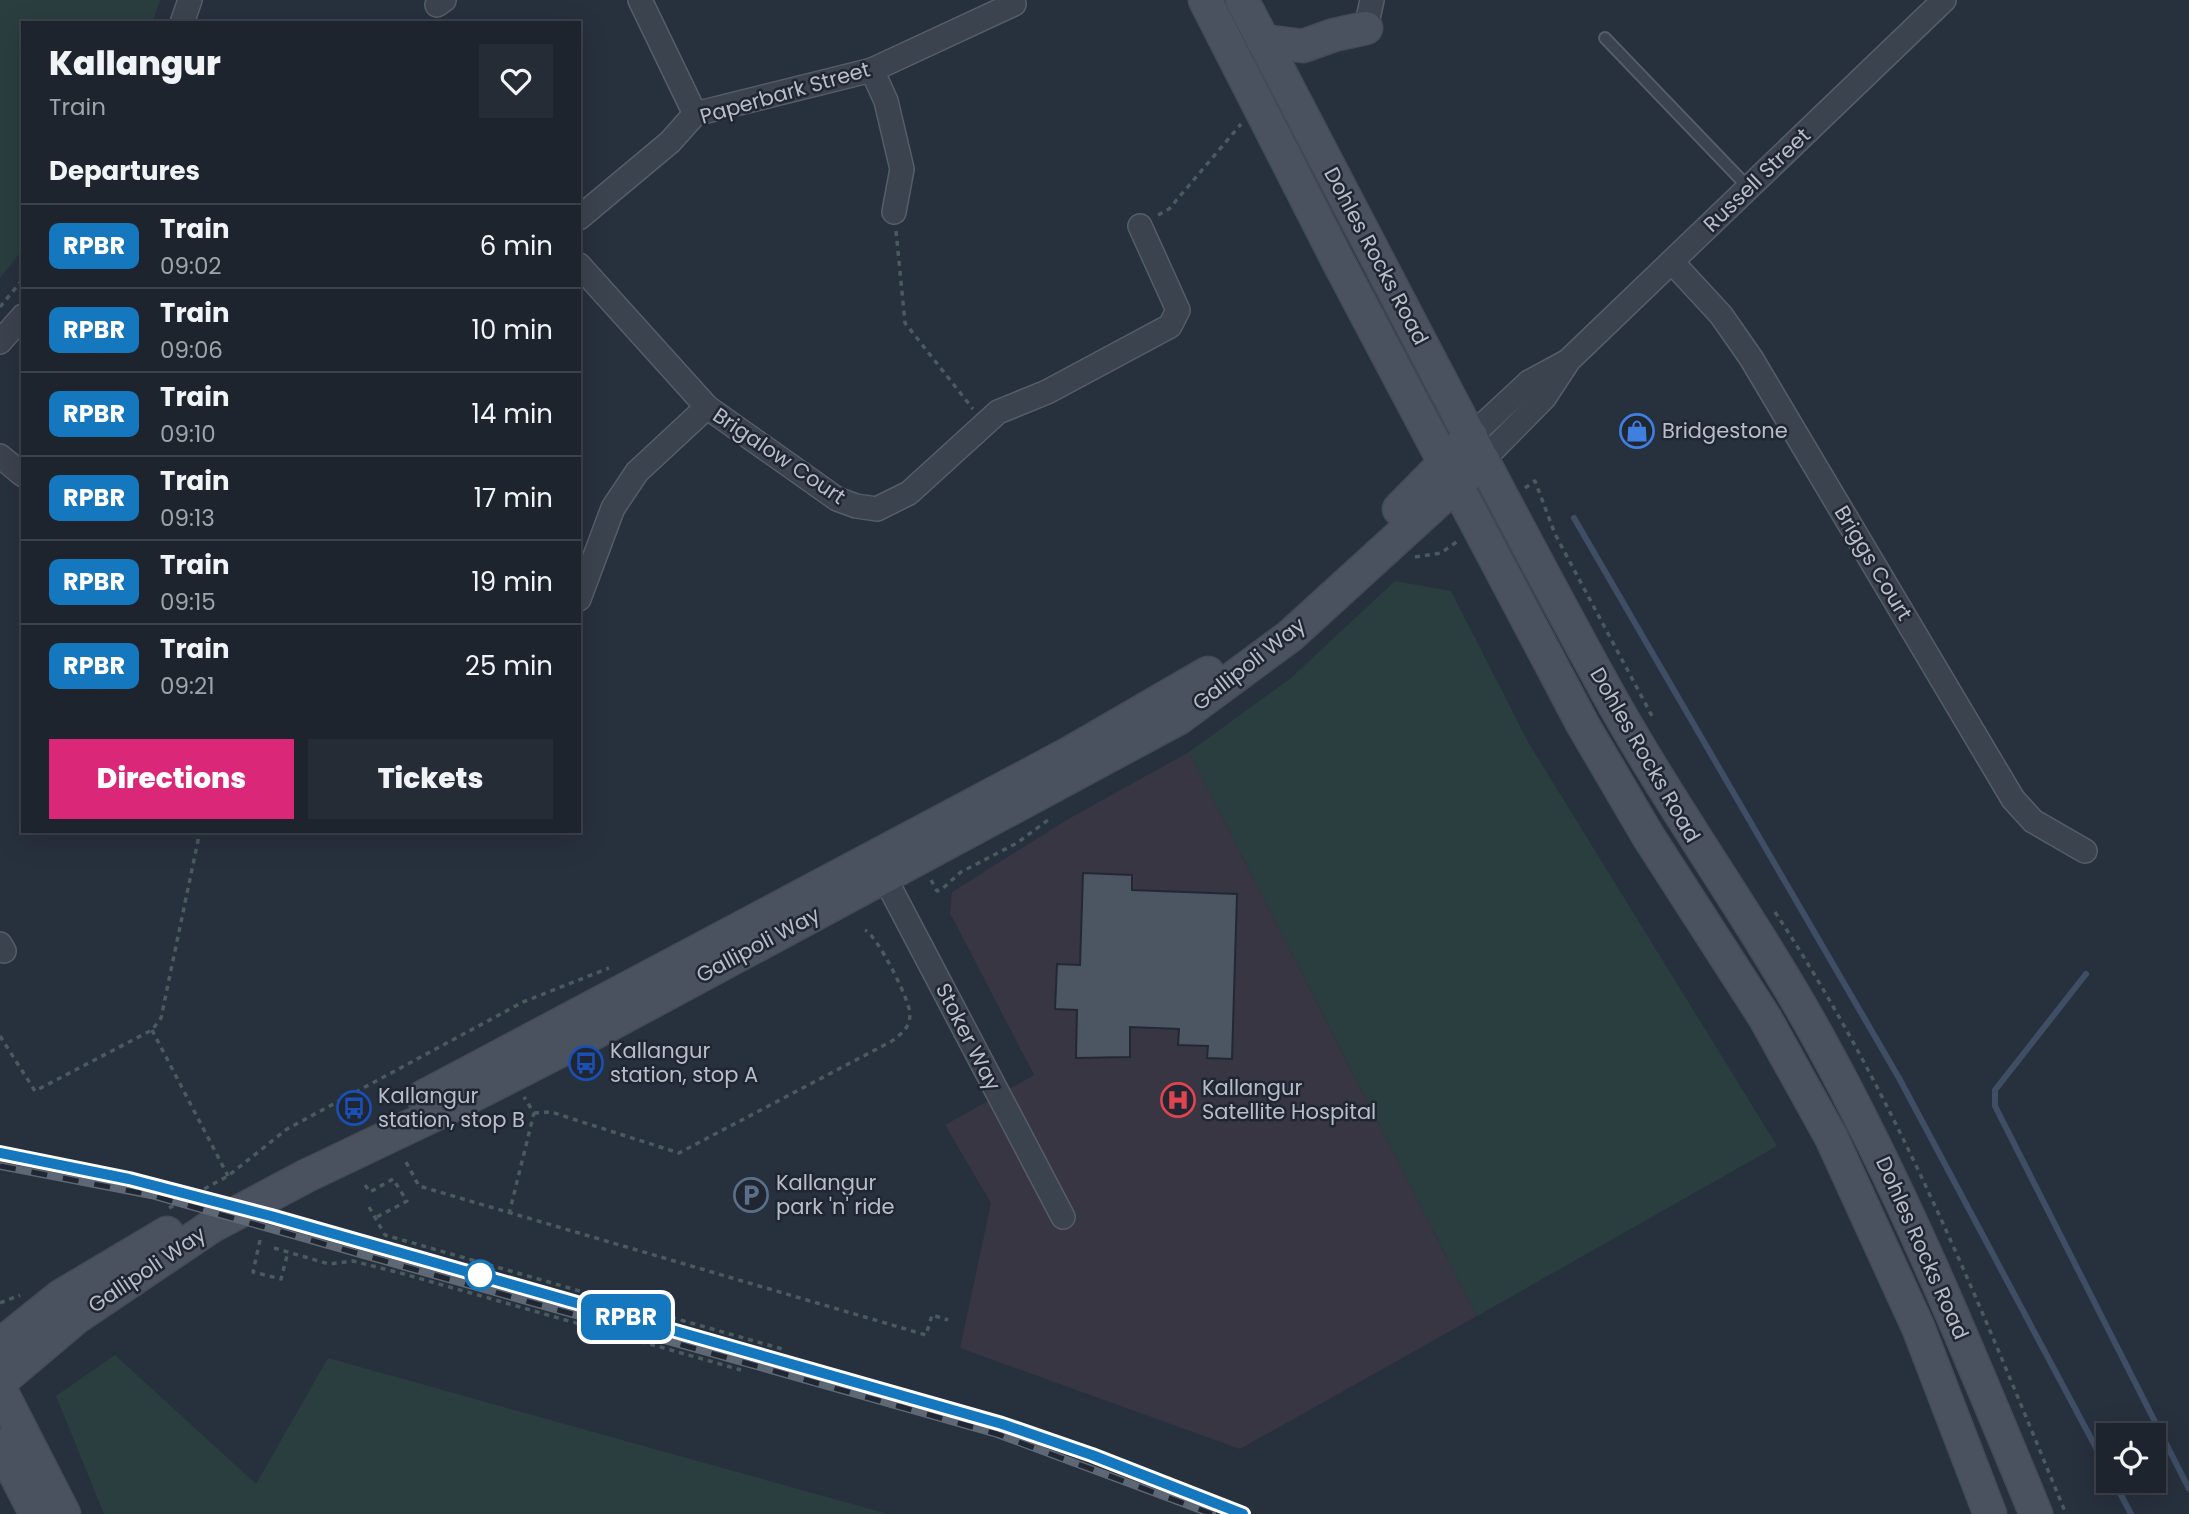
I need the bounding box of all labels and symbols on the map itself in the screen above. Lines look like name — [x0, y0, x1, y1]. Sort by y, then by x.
street label: Paperbark Street — [696, 54, 873, 131]
street label: Russell Street — [1697, 121, 1817, 238]
street label: Dohles Rocks Road — [1317, 162, 1436, 350]
street label: Brigalow Court — [707, 400, 851, 511]
shop icon: Bridgestone — [1618, 412, 1656, 450]
place label: Bridgestone — [1662, 416, 1788, 445]
street label: Briggs Court — [1828, 500, 1919, 626]
street label: Gallipoli Way — [1186, 610, 1311, 717]
street label: Dohles Rocks Road — [1584, 662, 1707, 847]
street label: Gallipoli Way — [691, 900, 825, 989]
street label: Stoker Way — [929, 978, 1008, 1096]
place label: Kallangur station, stop A — [610, 1036, 758, 1089]
bus stop icon: Kallangur station, stop A — [567, 1044, 605, 1082]
place label: Kallangur Satellite Hospital — [1202, 1073, 1376, 1126]
place label: Kallangur station, stop B — [378, 1081, 525, 1134]
hospital icon: Kallangur Satellite Hospital — [1159, 1081, 1197, 1119]
bus stop icon: Kallangur station, stop B — [335, 1089, 373, 1127]
street label: Dohles Rocks Road — [1869, 1152, 1976, 1344]
place label: Kallangur park 'n' ride — [776, 1168, 895, 1221]
parking icon: Kallangur park 'n' ride — [732, 1176, 770, 1214]
street label: Gallipoli Way — [82, 1219, 211, 1320]
unlabelled marker — [465, 1260, 495, 1290]
line badge: RPBR — [577, 1294, 675, 1340]

